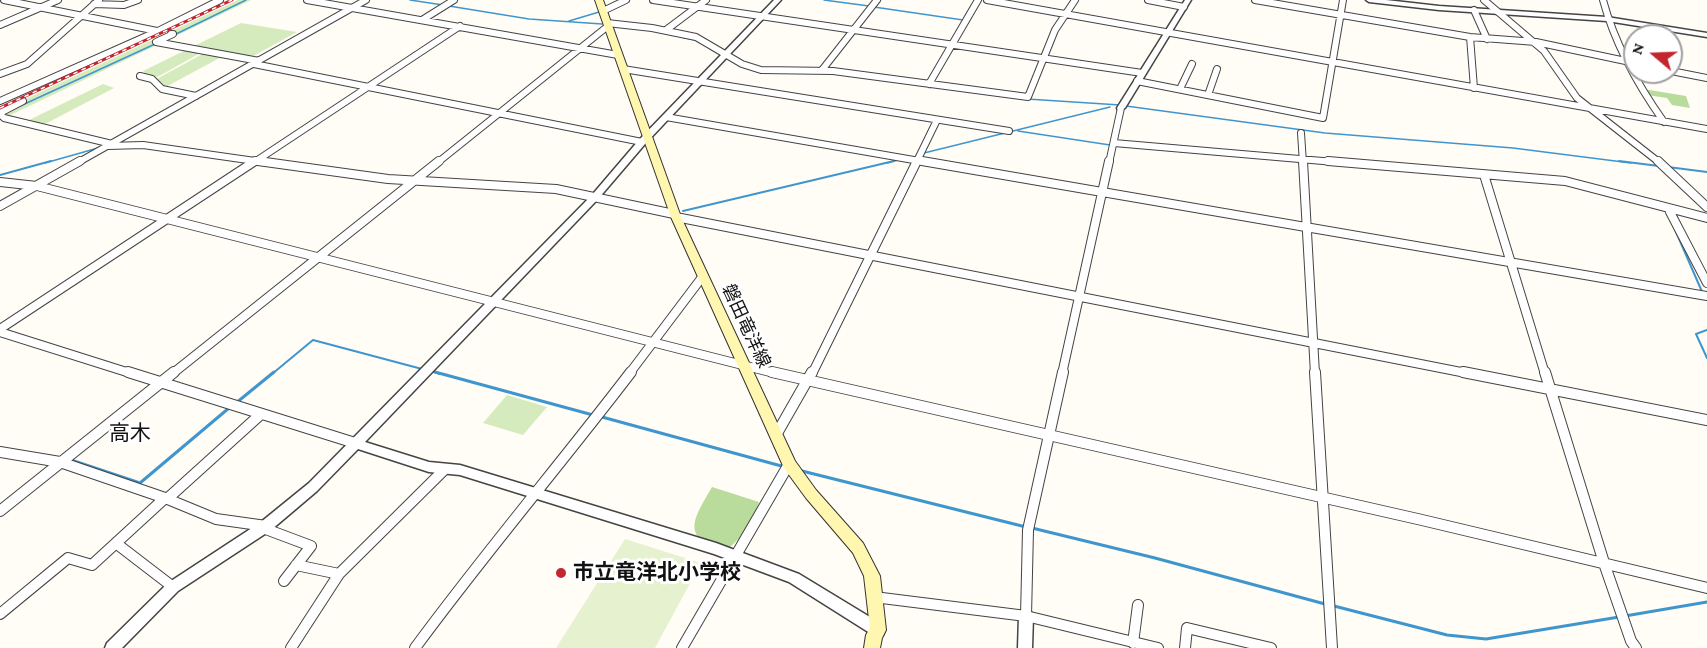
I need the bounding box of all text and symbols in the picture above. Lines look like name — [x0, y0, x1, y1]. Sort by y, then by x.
north arrow — [1623, 24, 1683, 84]
text: N — [1628, 41, 1647, 57]
street label: 磐田竜洋線 — [717, 281, 775, 371]
district label: 高木 — [109, 421, 151, 447]
place label: 市立竜洋北小学校 — [573, 560, 741, 586]
marker: 市立竜洋北小学校 — [554, 566, 568, 580]

